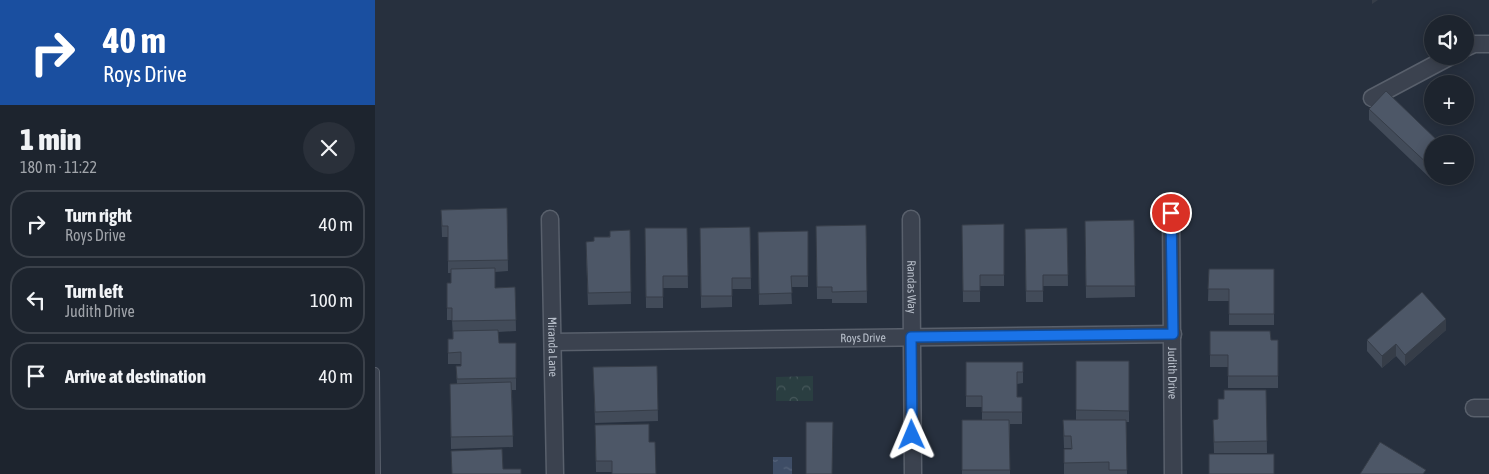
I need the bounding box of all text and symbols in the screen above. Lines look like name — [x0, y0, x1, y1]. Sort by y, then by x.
map controls — [1424, 15, 1474, 185]
button: sound — [1424, 15, 1474, 65]
icon: right — [20, 20, 85, 85]
text: 40 m — [103, 20, 166, 60]
text: Roys Drive — [103, 61, 187, 87]
button: + — [1424, 75, 1474, 125]
text: 1 min — [20, 122, 81, 156]
button: close — [303, 122, 355, 174]
button: − — [1424, 135, 1474, 185]
text: 180 m · 11:22 — [20, 158, 97, 176]
pin — [1150, 192, 1192, 234]
icon: arrive — [1157, 199, 1185, 227]
text: Turn right — [65, 204, 132, 226]
icon: right — [22, 210, 50, 238]
text: 40 m — [319, 213, 353, 235]
text: Roys Drive — [65, 226, 126, 244]
street label: Randas Way — [904, 260, 919, 314]
text: Turn left — [65, 280, 123, 302]
icon: left — [22, 286, 50, 314]
text: 100 m — [310, 289, 353, 311]
text: Judith Drive — [65, 302, 135, 320]
street label: Miranda Lane — [545, 317, 560, 377]
street label: Roys Drive — [840, 331, 886, 345]
street label: Judith Drive — [1165, 347, 1179, 399]
icon: arrive — [22, 362, 50, 390]
text: Arrive at destination — [65, 365, 206, 387]
text: 40 m — [319, 365, 353, 387]
position arrow — [885, 408, 937, 460]

